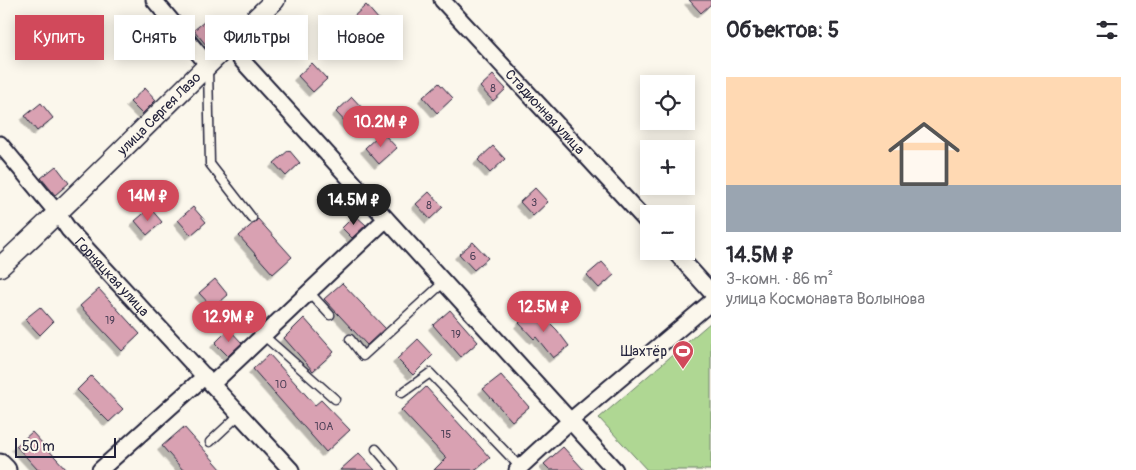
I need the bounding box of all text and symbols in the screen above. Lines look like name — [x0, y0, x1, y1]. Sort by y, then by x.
chip: Купить — [15, 15, 104, 60]
chip: Снять — [114, 15, 195, 60]
chip: Фильтры — [205, 15, 308, 60]
chip: Новое — [318, 15, 403, 60]
icon: filters — [1093, 16, 1121, 44]
text: Объектов: 5 — [726, 17, 839, 44]
street label: Стадионная улица — [501, 66, 588, 158]
street label: улица Сергея Лазо — [113, 68, 205, 159]
map controls — [640, 75, 695, 260]
button: locate — [640, 75, 695, 130]
house number: 8 — [490, 82, 496, 95]
pin: 10.2M ₽ — [335, 106, 427, 148]
icon: home — [879, 109, 969, 199]
text: 10.2M ₽ — [354, 112, 408, 132]
button: + — [640, 140, 695, 195]
pin: 14M ₽ — [113, 180, 183, 222]
pin: 14.5M ₽ — [308, 184, 400, 226]
text: 14M ₽ — [128, 186, 168, 206]
text: 14.5M ₽ — [328, 190, 380, 210]
house number: 3 — [531, 196, 537, 209]
house number: 8 — [426, 199, 432, 212]
button: − — [640, 205, 695, 260]
street label: Горняцкая улица — [71, 234, 153, 320]
text: 14.5M ₽ — [726, 242, 795, 269]
house number: 6 — [470, 250, 476, 263]
text: 3-комн. · 86 m² — [726, 269, 833, 289]
text: улица Космонавта Волынова — [726, 289, 925, 309]
pin: 12.5M ₽ — [498, 290, 590, 333]
text: 12.5M ₽ — [518, 297, 570, 317]
pin: 12.9M ₽ — [183, 300, 275, 343]
text: 12.9M ₽ — [203, 307, 255, 327]
house number: 19 — [105, 314, 115, 327]
house number: 19 — [451, 328, 461, 341]
sports icon: Шахтёр — [671, 339, 695, 370]
place label: Шахтёр — [621, 343, 667, 360]
house number: 10 — [275, 378, 287, 391]
house number: 10А — [315, 420, 333, 433]
house number: 15 — [441, 428, 451, 441]
scale bar — [15, 435, 116, 458]
text: 50 m — [22, 438, 55, 455]

